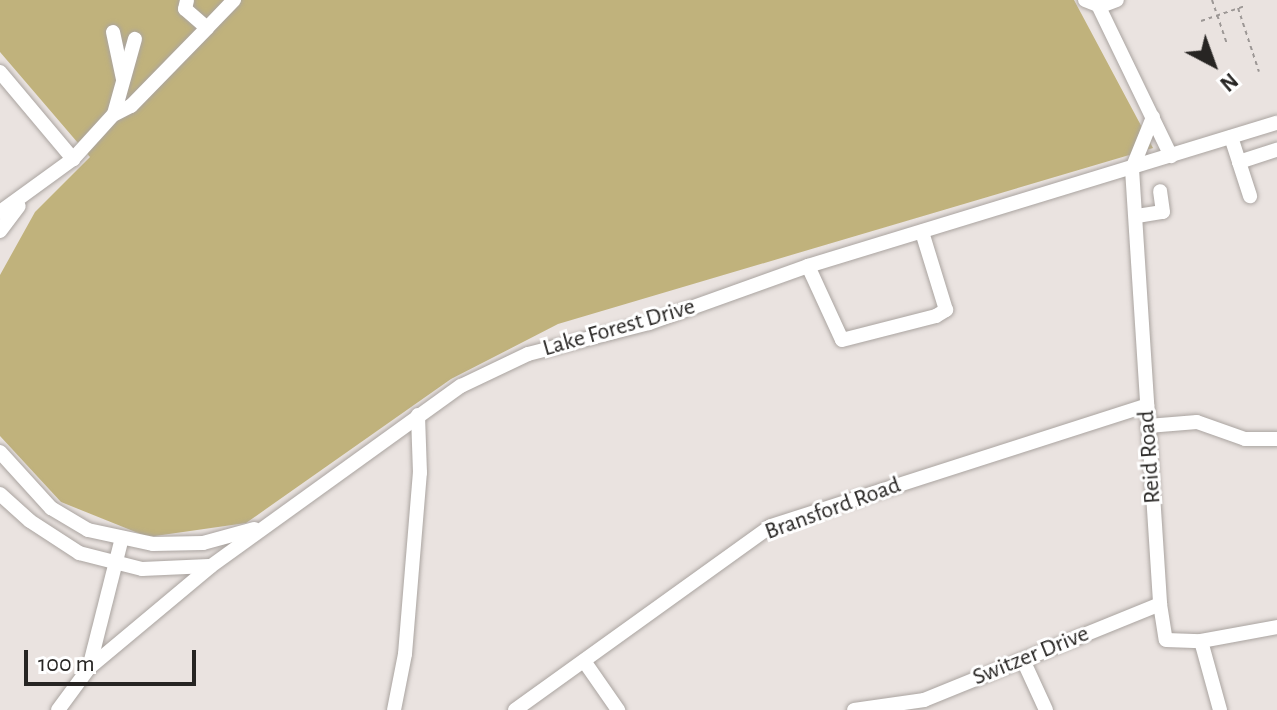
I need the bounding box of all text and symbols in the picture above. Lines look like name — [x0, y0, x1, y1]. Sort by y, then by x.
north arrow — [1173, 24, 1253, 104]
text: N — [1216, 69, 1242, 95]
street label: Lake Forest Drive — [540, 293, 698, 363]
street label: Reid Road — [1132, 409, 1168, 505]
street label: Bransford Road — [761, 471, 905, 547]
street label: Switzer Drive — [969, 620, 1093, 692]
scale bar — [28, 634, 200, 684]
text: 100 m — [38, 652, 95, 676]

